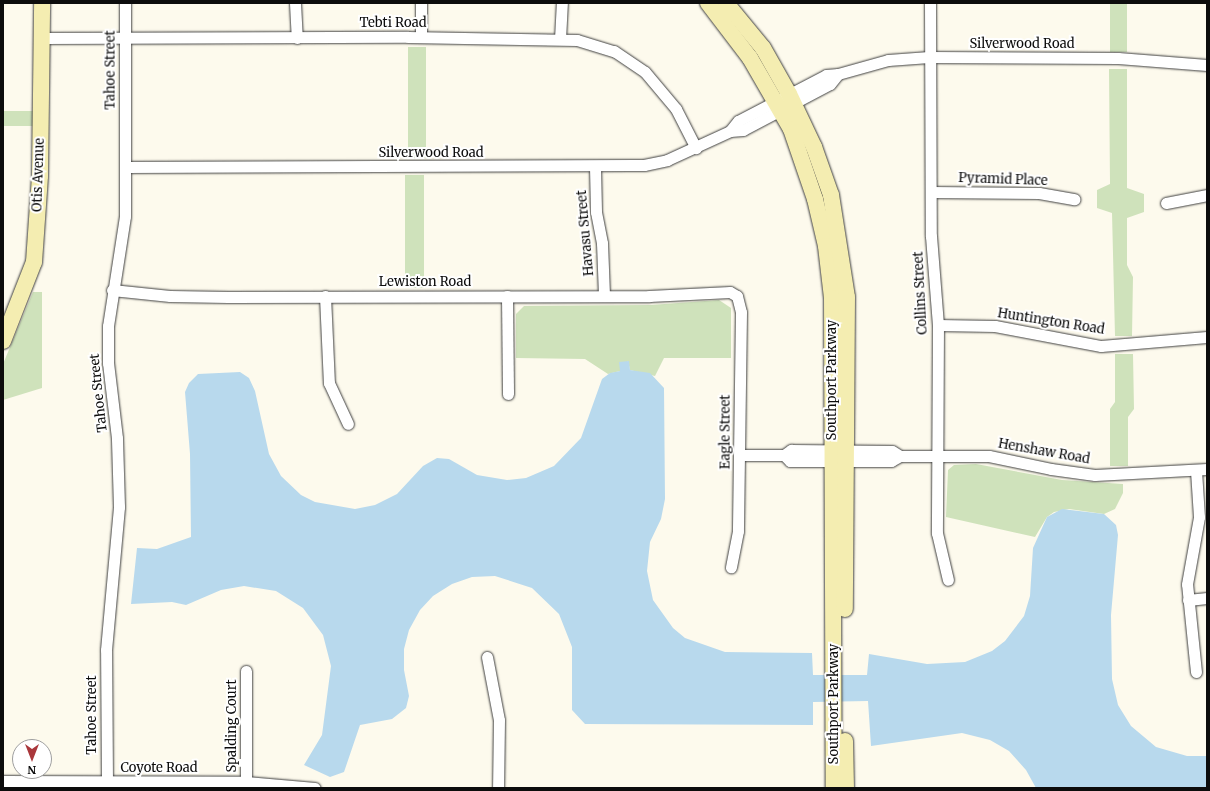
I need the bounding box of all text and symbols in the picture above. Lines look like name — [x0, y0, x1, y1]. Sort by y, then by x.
street label: Tebti Road — [359, 15, 427, 31]
street label: Tahoe Street — [103, 30, 119, 110]
street label: Silverwood Road — [969, 36, 1075, 52]
street label: Otis Avenue — [30, 138, 48, 212]
street label: Silverwood Road — [378, 145, 484, 161]
street label: Pyramid Place — [958, 171, 1048, 189]
street label: Havasu Street — [574, 189, 598, 277]
street label: Collins Street — [911, 251, 931, 335]
street label: Lewiston Road — [379, 274, 471, 290]
street label: Huntington Road — [996, 306, 1106, 338]
street label: Southport Parkway — [824, 320, 840, 440]
street label: Tahoe Street — [87, 353, 111, 433]
street label: Eagle Street — [718, 395, 734, 469]
street label: Henshaw Road — [997, 436, 1091, 468]
street label: Southport Parkway — [826, 644, 842, 764]
street label: Tahoe Street — [84, 675, 100, 755]
street label: Spalding Court — [224, 679, 240, 773]
north arrow — [12, 739, 52, 779]
street label: Coyote Road — [120, 760, 198, 776]
text: N — [28, 763, 36, 777]

